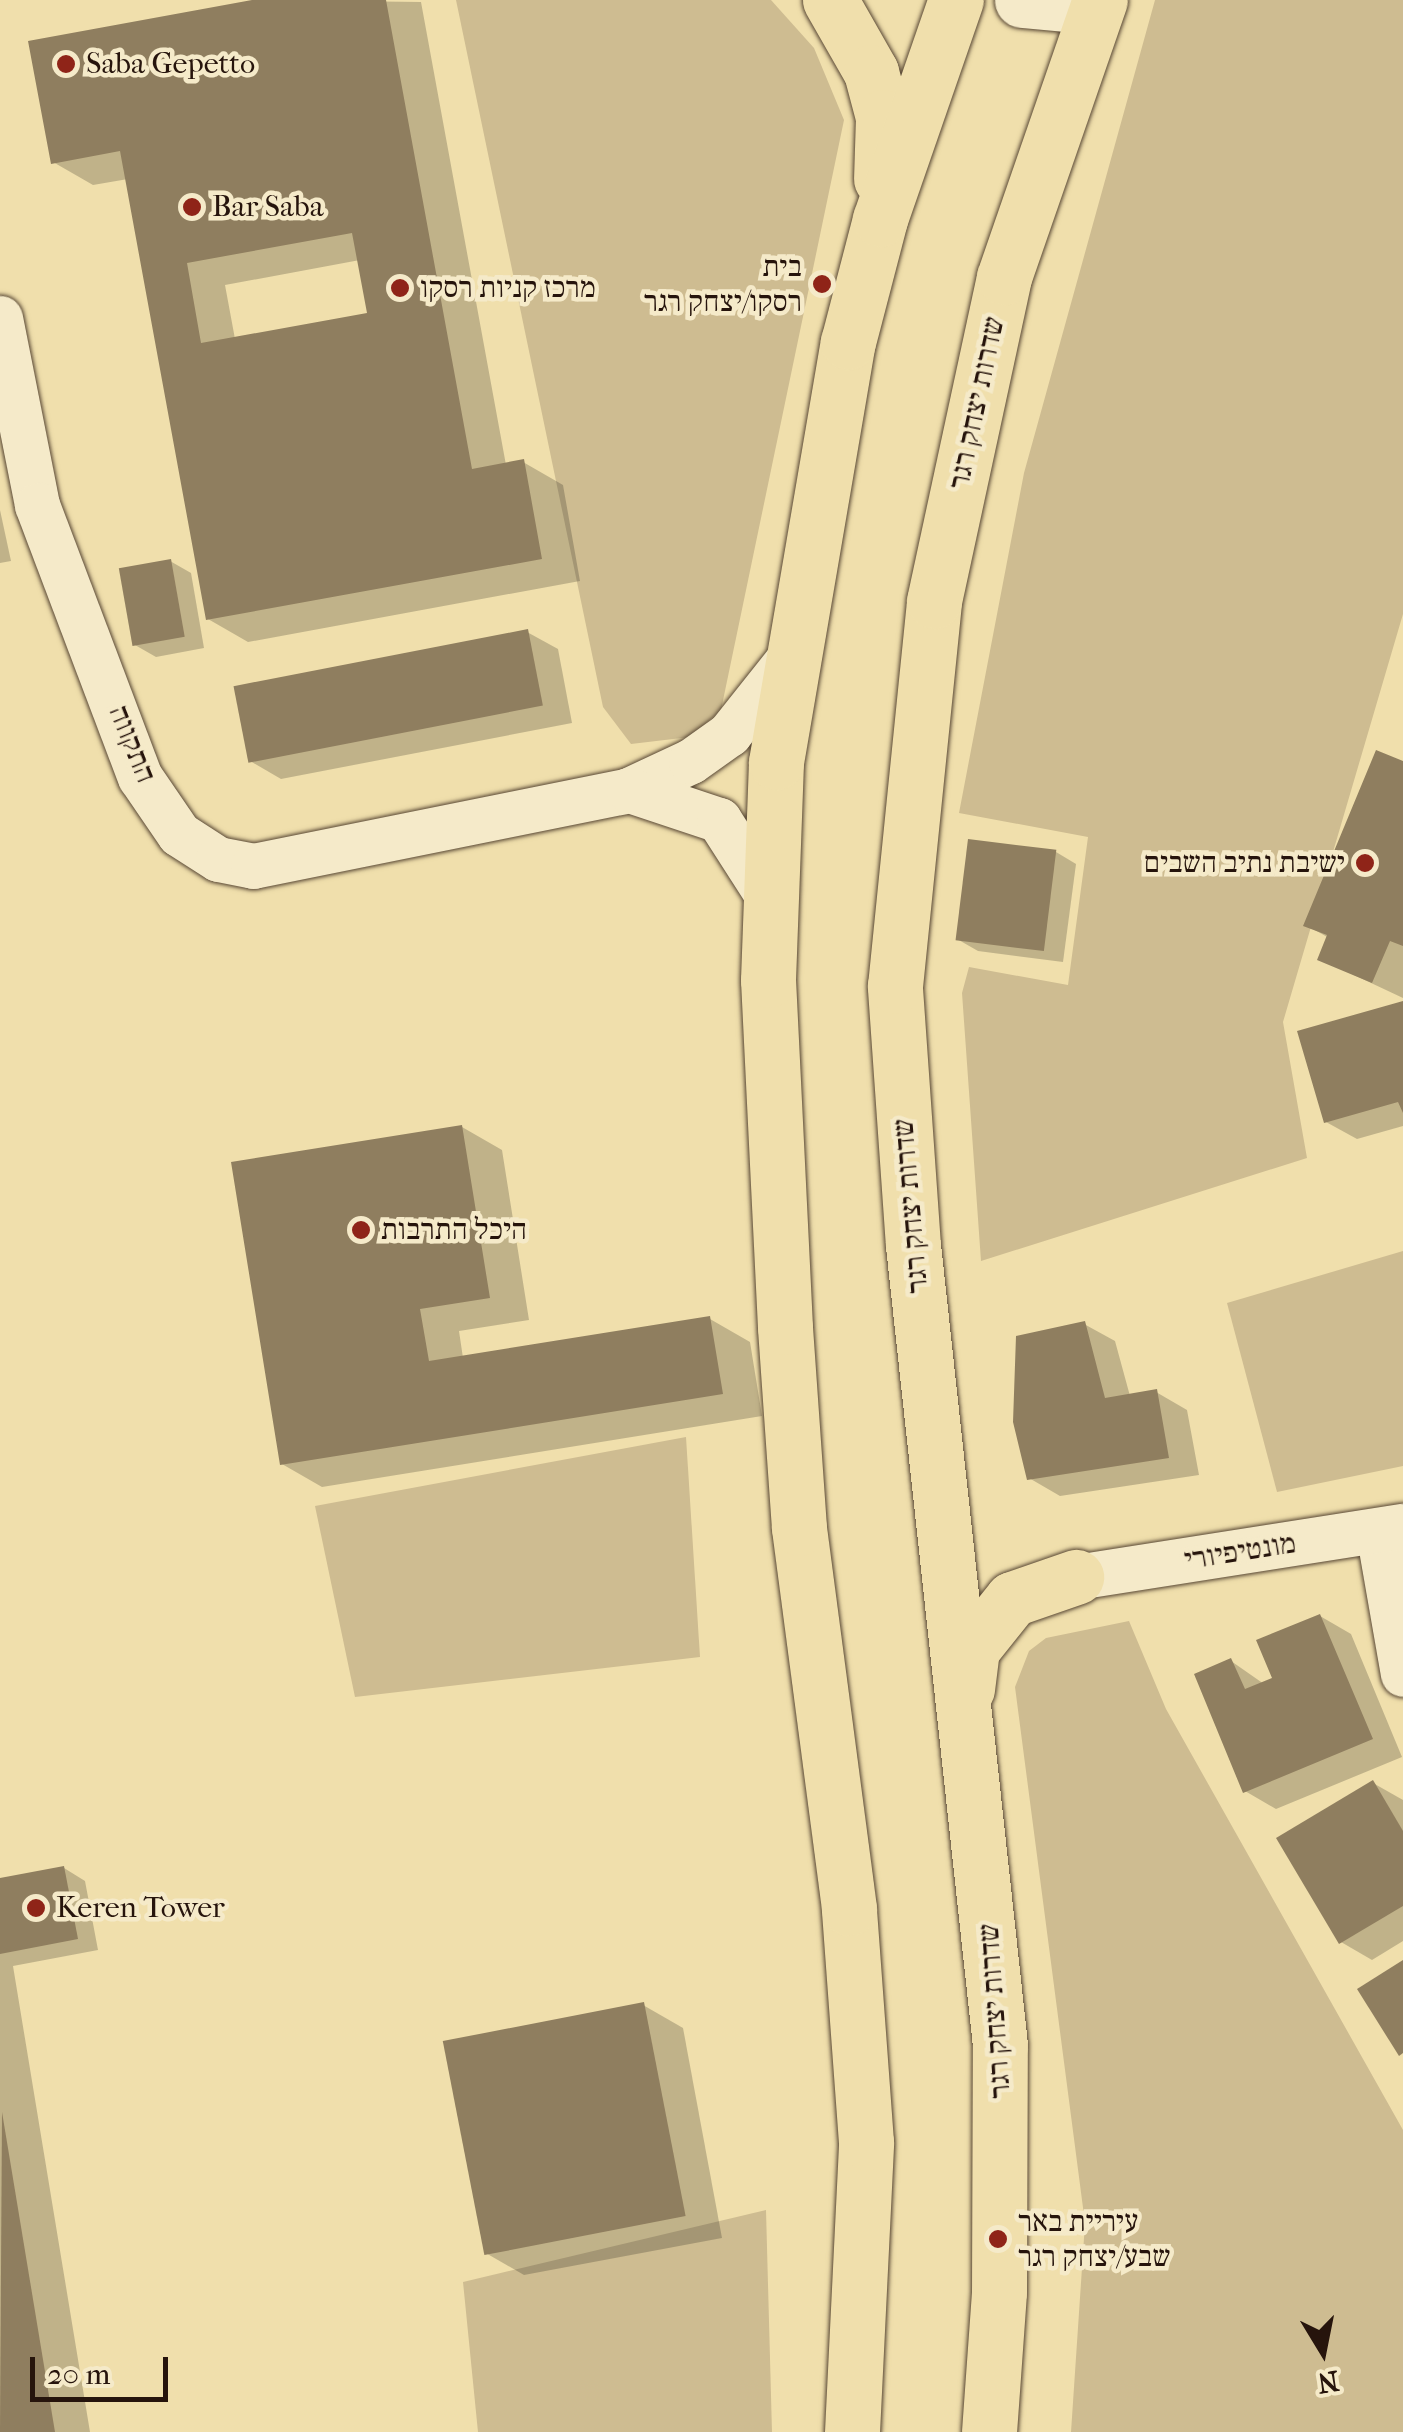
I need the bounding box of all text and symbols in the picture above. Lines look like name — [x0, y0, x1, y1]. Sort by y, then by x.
place label: Saba Gepetto — [86, 46, 255, 82]
marker: Saba Gepetto — [55, 53, 77, 75]
place label: Bar Saba — [212, 189, 324, 225]
marker: Bar Saba — [181, 196, 203, 218]
place label: בית רסקו/יצחק רגר — [644, 249, 802, 320]
place label: מרכז קניות רסקו — [420, 270, 596, 306]
marker: בית רסקו/יצחק רגר — [811, 273, 833, 295]
marker: מרכז קניות רסקו — [389, 277, 411, 299]
street label: שדרות יצחק רגר — [941, 313, 1013, 493]
street label: התקווה — [100, 700, 164, 788]
place label: ישיבת נתיב השבים — [1144, 845, 1345, 881]
marker: ישיבת נתיב השבים — [1354, 852, 1376, 874]
street label: שדרות יצחק רגר — [885, 1117, 937, 1295]
place label: היכל התרבות — [381, 1212, 527, 1248]
marker: היכל התרבות — [350, 1219, 372, 1241]
street label: מונטיפיורי — [1182, 1525, 1298, 1579]
place label: Keren Tower — [56, 1890, 225, 1926]
marker: Keren Tower — [25, 1897, 47, 1919]
street label: שדרות יצחק רגר — [971, 1922, 1019, 2100]
place label: עיריית באר שבע/יצחק רגר — [1018, 2204, 1171, 2274]
marker: עיריית באר שבע/יצחק רגר — [987, 2228, 1009, 2250]
north arrow — [1273, 2302, 1373, 2402]
scale bar — [35, 2337, 172, 2399]
text: 20 m — [47, 2357, 110, 2392]
text: N — [1315, 2364, 1342, 2400]

